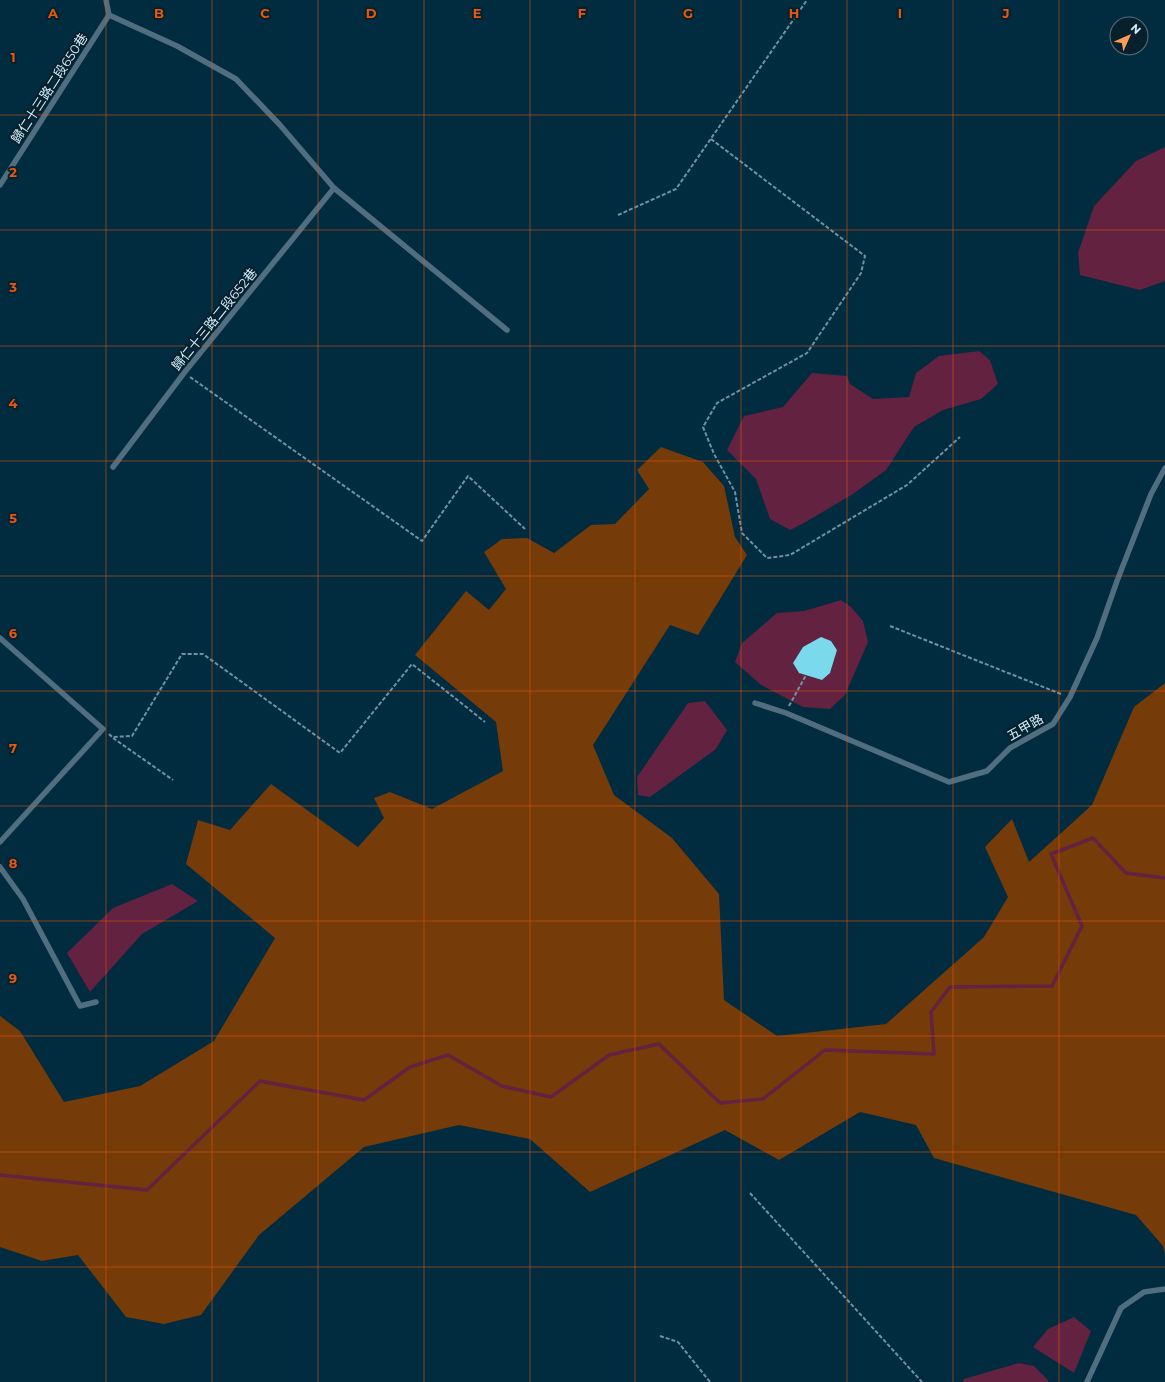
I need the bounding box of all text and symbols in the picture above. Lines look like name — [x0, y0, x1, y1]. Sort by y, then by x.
text: A — [47, 5, 59, 21]
text: B — [154, 5, 164, 21]
text: C — [260, 5, 270, 21]
text: D — [366, 5, 377, 21]
text: E — [473, 5, 482, 21]
text: F — [578, 5, 586, 21]
text: G — [683, 5, 693, 21]
text: H — [789, 5, 799, 21]
text: I — [898, 5, 902, 21]
text: J — [1001, 5, 1010, 21]
north arrow — [1109, 16, 1149, 56]
text: N — [1128, 21, 1144, 37]
street label: 歸仁十三路二段650巷 — [7, 30, 91, 146]
text: 1 — [10, 49, 16, 65]
text: 2 — [9, 164, 17, 180]
street label: 歸仁十三路二段652巷 — [168, 265, 260, 373]
text: 3 — [8, 279, 17, 295]
text: 4 — [9, 395, 18, 411]
text: 5 — [9, 510, 17, 526]
text: 6 — [9, 625, 18, 641]
street label: 五甲路 — [1004, 710, 1046, 744]
text: 7 — [9, 740, 17, 756]
text: 8 — [9, 855, 18, 871]
text: 9 — [9, 970, 17, 986]

